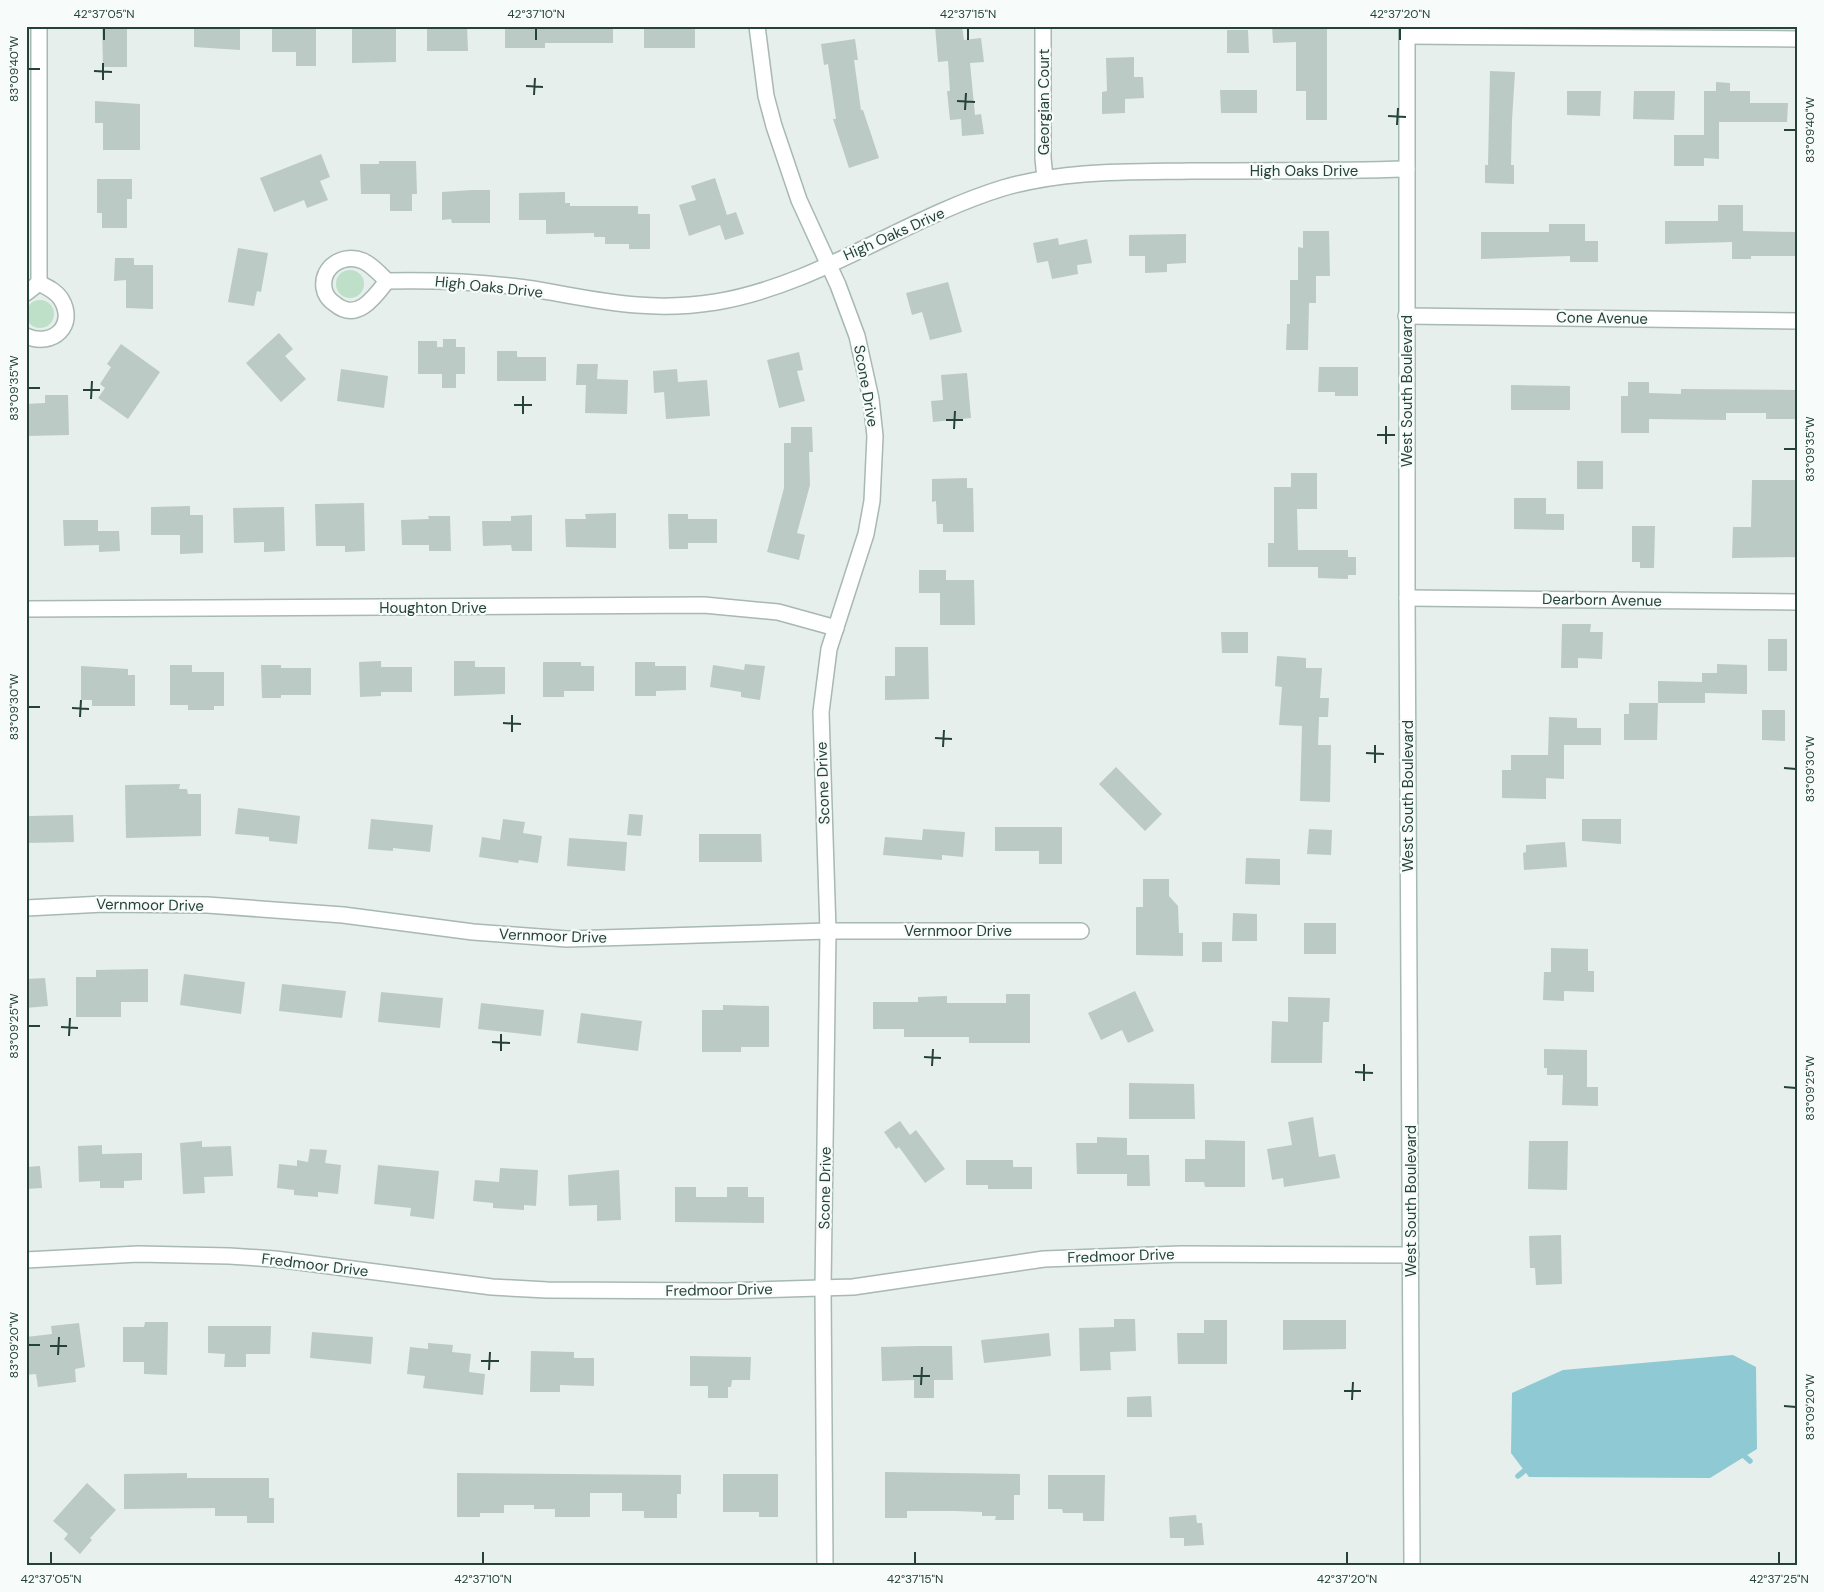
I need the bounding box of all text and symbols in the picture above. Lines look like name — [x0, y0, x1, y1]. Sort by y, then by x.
text: 42°37'05"N — [74, 6, 135, 22]
text: 42°37'10"N — [507, 6, 565, 22]
text: 42°37'15"N — [940, 6, 996, 22]
text: 42°37'20"N — [1370, 6, 1430, 22]
text: 83°09'40"W — [6, 36, 22, 102]
street label: Georgian Court — [1034, 49, 1054, 155]
text: 83°09'40"W — [1802, 97, 1818, 163]
street label: High Oaks Drive — [1250, 161, 1358, 181]
street label: High Oaks Drive — [840, 203, 948, 265]
street label: High Oaks Drive — [434, 271, 544, 303]
street label: Cone Avenue — [1556, 307, 1648, 329]
street label: West South Boulevard — [1397, 315, 1417, 467]
street label: Scone Drive — [849, 343, 883, 429]
text: 83°09'35"W — [6, 355, 22, 421]
text: 83°09'35"W — [1802, 416, 1818, 482]
street label: Dearborn Avenue — [1542, 589, 1662, 611]
street label: Houghton Drive — [379, 598, 487, 618]
text: 83°09'30"W — [6, 673, 22, 740]
street label: West South Boulevard — [1398, 720, 1418, 872]
text: 83°09'30"W — [1802, 735, 1818, 802]
street label: Scone Drive — [812, 741, 834, 825]
street label: Vernmoor Drive — [96, 894, 204, 916]
street label: Vernmoor Drive — [904, 921, 1012, 941]
street label: Vernmoor Drive — [499, 924, 607, 948]
text: 83°09'25"W — [6, 993, 22, 1059]
text: 83°09'25"W — [1802, 1055, 1818, 1121]
street label: West South Boulevard — [1401, 1125, 1421, 1277]
street label: Scone Drive — [814, 1146, 836, 1230]
street label: Fredmoor Drive — [1067, 1244, 1175, 1268]
street label: Fredmoor Drive — [260, 1249, 370, 1281]
street label: Fredmoor Drive — [665, 1279, 773, 1301]
text: 83°09'20"W — [6, 1311, 22, 1378]
text: 83°09'20"W — [1802, 1373, 1818, 1440]
text: 42°37'05"N — [21, 1571, 82, 1587]
text: 42°37'10"N — [454, 1571, 512, 1587]
text: 42°37'15"N — [887, 1571, 943, 1587]
text: 42°37'20"N — [1317, 1571, 1377, 1587]
text: 42°37'25"N — [1749, 1571, 1809, 1587]

